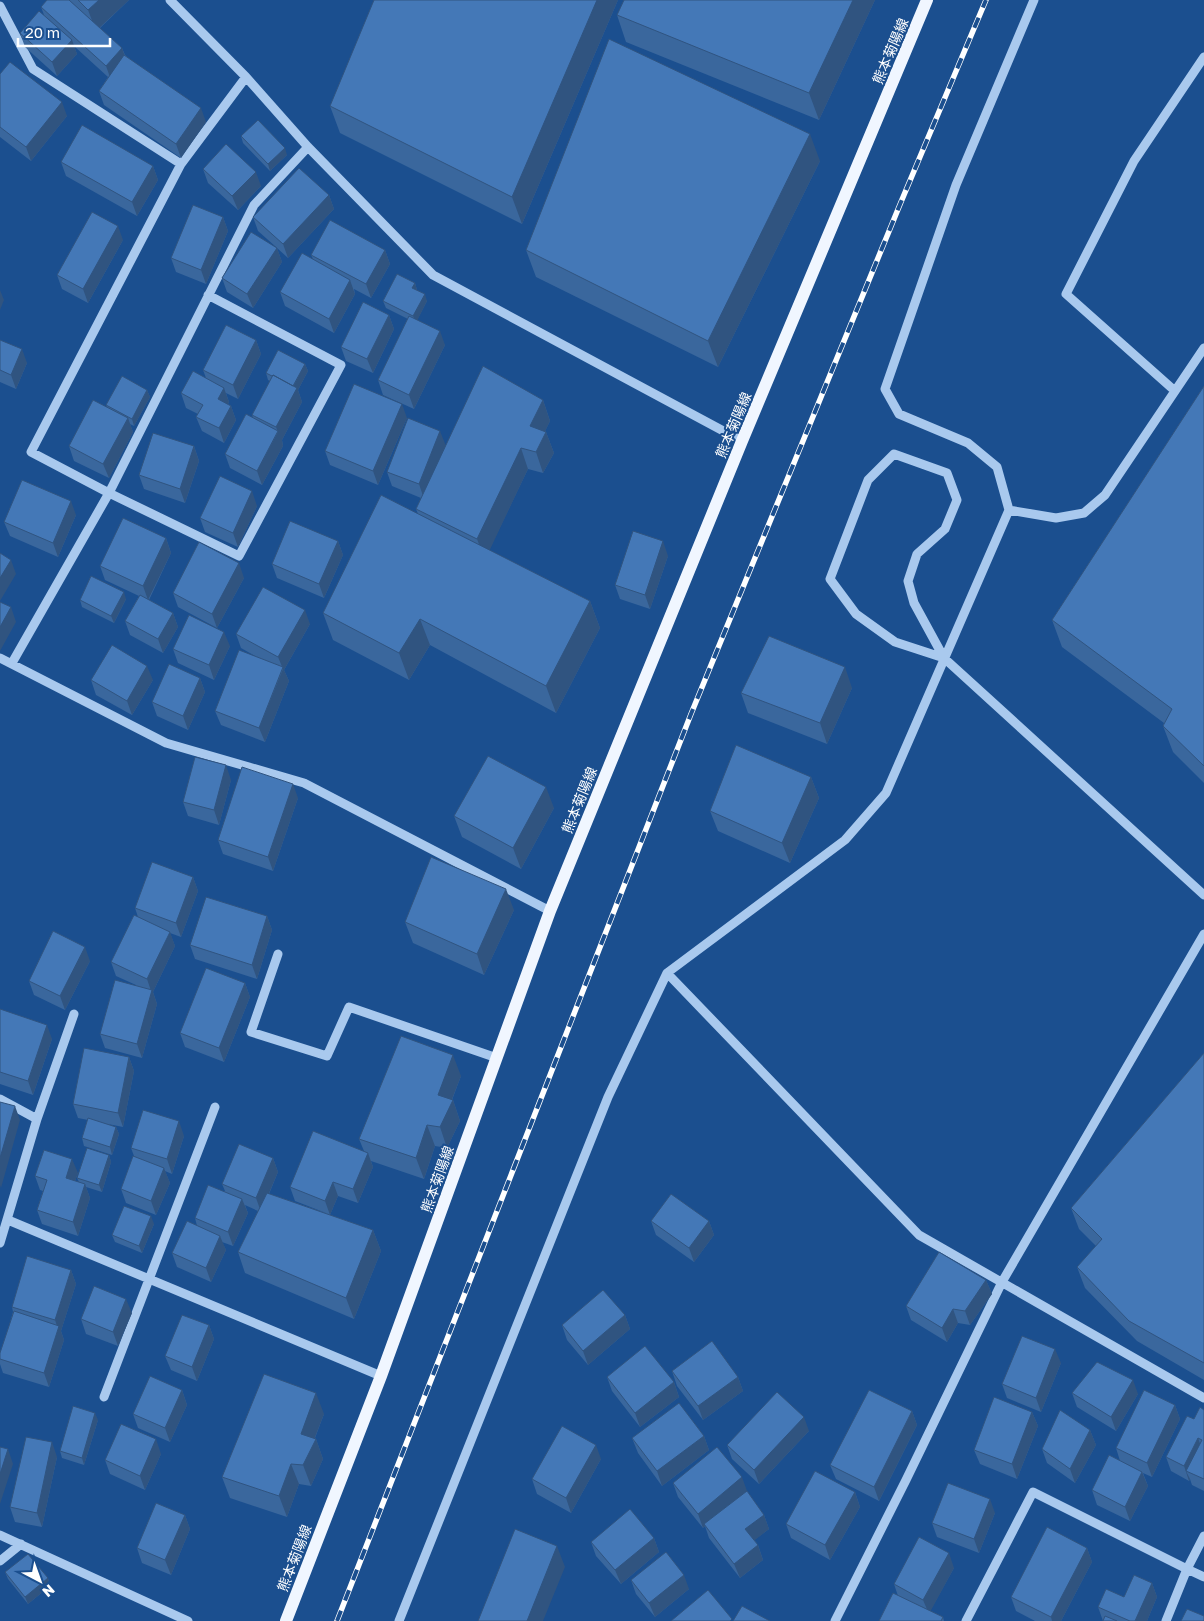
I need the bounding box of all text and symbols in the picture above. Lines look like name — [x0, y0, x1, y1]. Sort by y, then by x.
scale bar — [18, 15, 110, 47]
street label: 熊本菊陽線 — [869, 15, 911, 87]
text: 20 m — [25, 23, 60, 41]
street label: 熊本菊陽線 — [712, 389, 754, 461]
street label: 熊本菊陽線 — [558, 764, 600, 836]
street label: 熊本菊陽線 — [417, 1143, 457, 1215]
street label: 熊本菊陽線 — [274, 1522, 314, 1594]
north arrow — [15, 1556, 65, 1606]
text: N — [39, 1581, 58, 1601]

